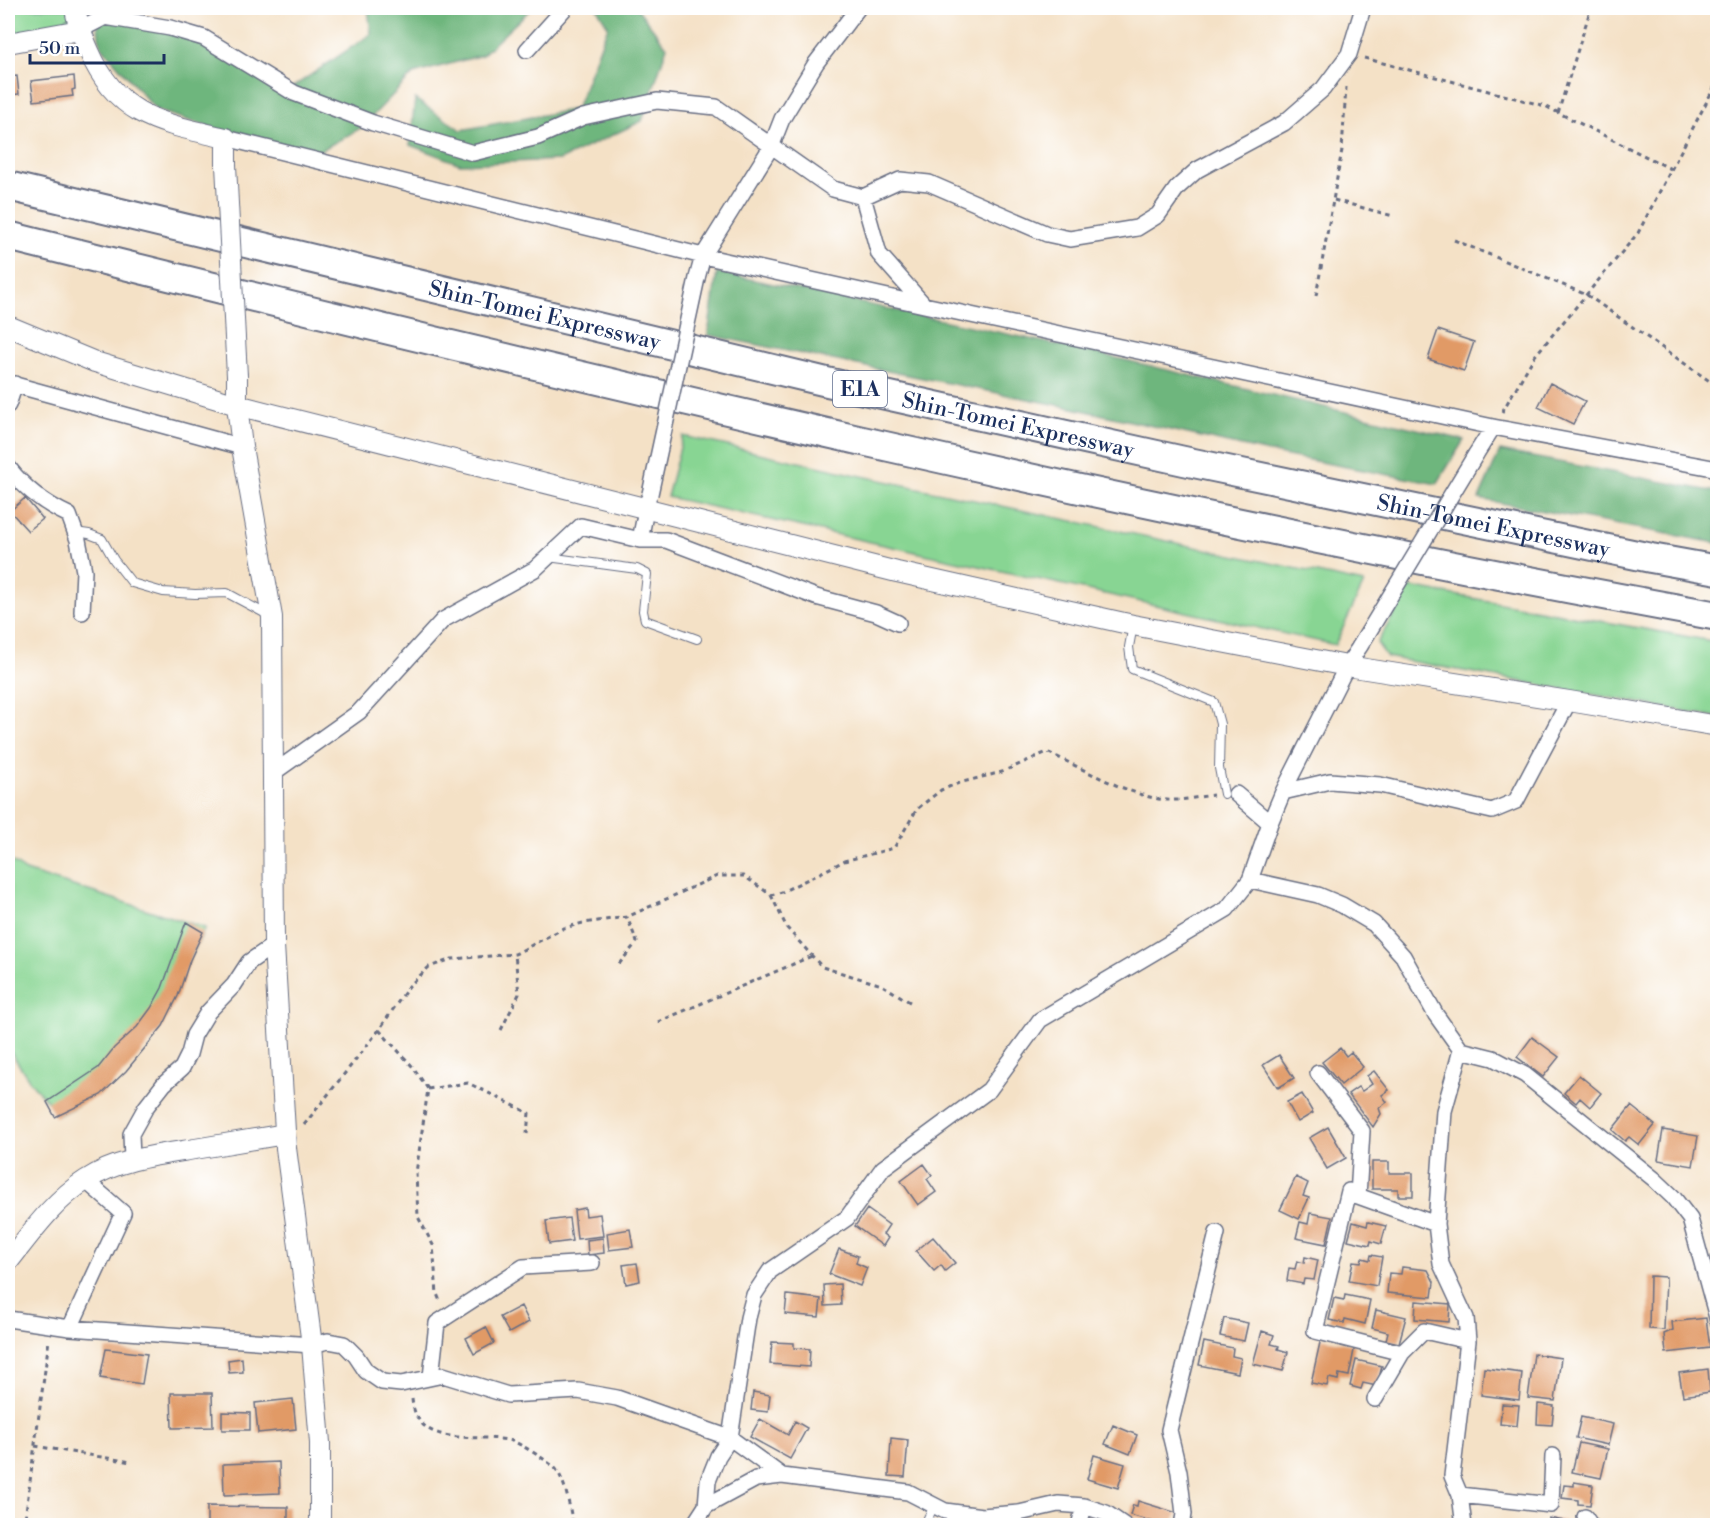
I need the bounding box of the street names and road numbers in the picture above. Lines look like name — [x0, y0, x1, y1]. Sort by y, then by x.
street label: Shin-Tomei Expressway — [426, 275, 663, 357]
road number: E1A — [833, 371, 887, 407]
street label: Shin-Tomei Expressway — [899, 387, 1137, 465]
street label: Shin-Tomei Expressway — [1374, 489, 1613, 564]

